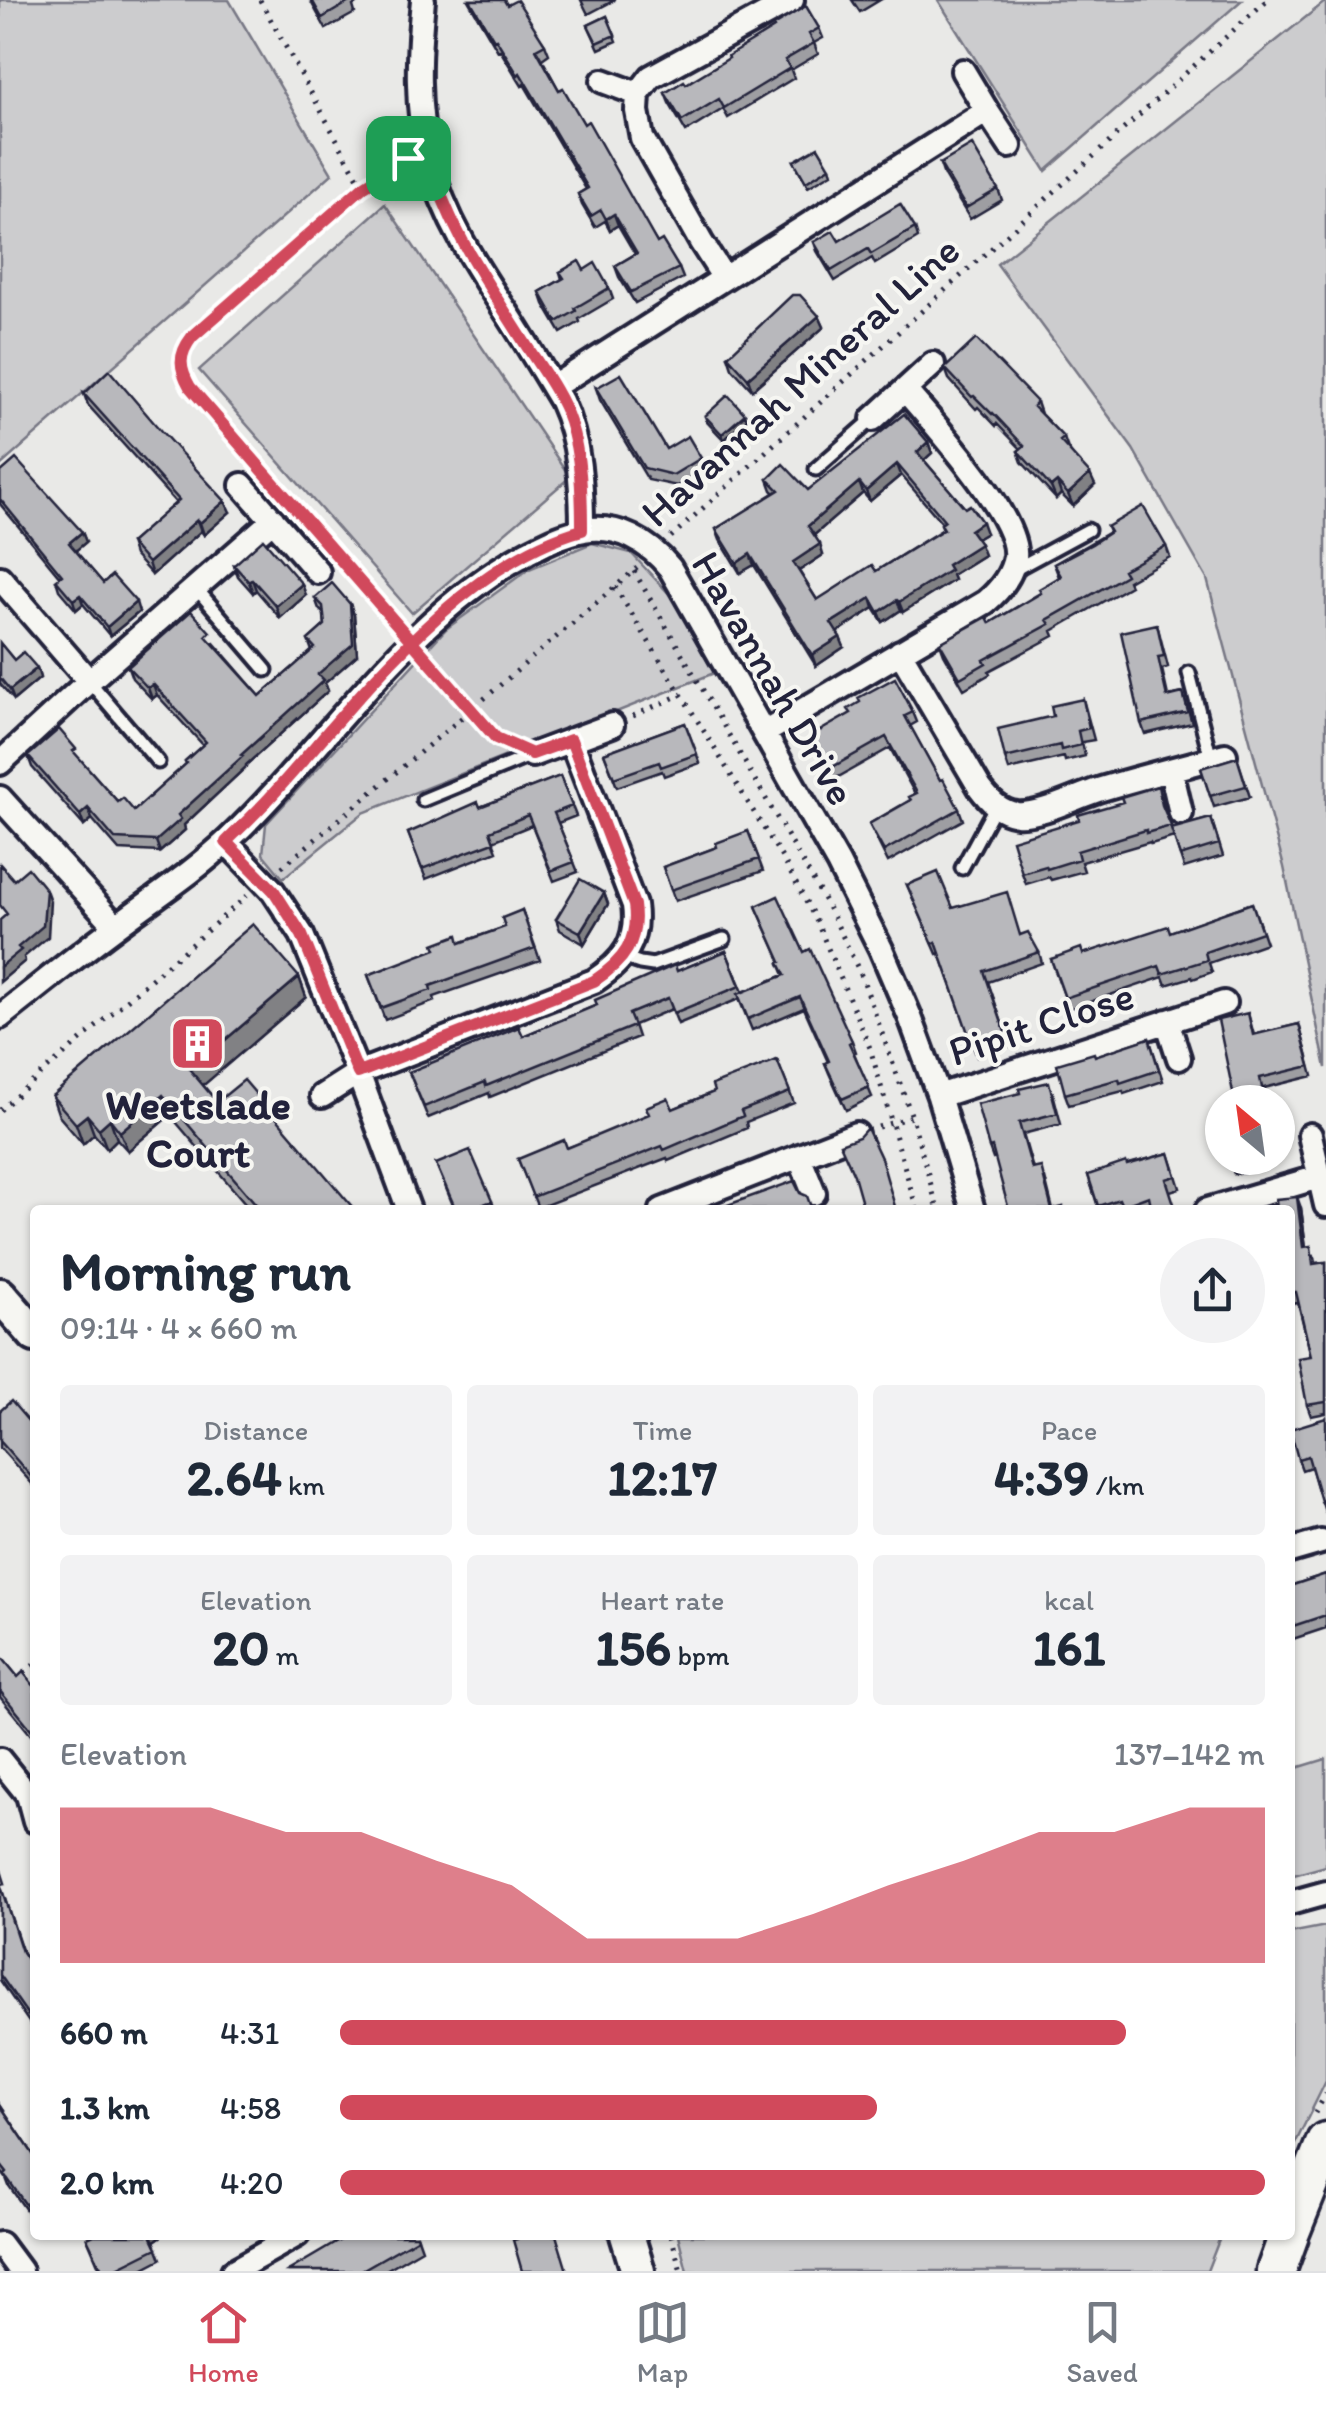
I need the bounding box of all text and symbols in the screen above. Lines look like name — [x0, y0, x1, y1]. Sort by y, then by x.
pin — [366, 116, 451, 201]
icon: arrive — [381, 131, 436, 186]
street label: Havannah Mineral Line — [630, 225, 970, 537]
street label: Havannah Drive — [681, 542, 867, 814]
street label: Pipit Close — [942, 969, 1140, 1077]
building icon: Weetslade Court — [168, 1014, 228, 1074]
place label: Weetslade Court — [105, 1079, 291, 1178]
north arrow — [1205, 1085, 1295, 1175]
map controls — [1205, 1085, 1295, 1175]
text: Morning run — [60, 1238, 351, 1304]
button: share — [1160, 1238, 1265, 1343]
text: 09:14 · 4 × 660 m — [60, 1309, 297, 1347]
text: Distance — [203, 1413, 308, 1447]
text: Time — [633, 1413, 692, 1447]
text: Pace — [1041, 1413, 1097, 1447]
text: 2.64 — [187, 1447, 282, 1508]
text: 12:17 — [608, 1447, 717, 1508]
text: 4:39 — [994, 1447, 1089, 1508]
text: km — [282, 1468, 325, 1502]
text: /km — [1089, 1468, 1145, 1502]
text: Elevation — [200, 1583, 311, 1617]
text: Heart rate — [601, 1583, 724, 1617]
text: kcal — [1044, 1583, 1094, 1617]
text: 20 — [212, 1617, 269, 1678]
text: 156 — [595, 1617, 671, 1678]
text: 161 — [1033, 1617, 1106, 1678]
text: m — [269, 1638, 299, 1672]
text: bpm — [671, 1638, 730, 1672]
text: Elevation — [60, 1735, 187, 1773]
text: 137–142 m — [1114, 1735, 1265, 1773]
text: 660 m — [60, 2014, 148, 2052]
text: 4:31 — [220, 2014, 279, 2052]
text: 1.3 km — [60, 2089, 150, 2127]
text: 4:58 — [220, 2089, 281, 2127]
text: 2.0 km — [60, 2164, 154, 2202]
text: 4:20 — [220, 2164, 284, 2202]
tab: Home — [188, 2295, 259, 2389]
tab: Map — [635, 2295, 690, 2389]
tab: Saved — [1066, 2295, 1138, 2389]

